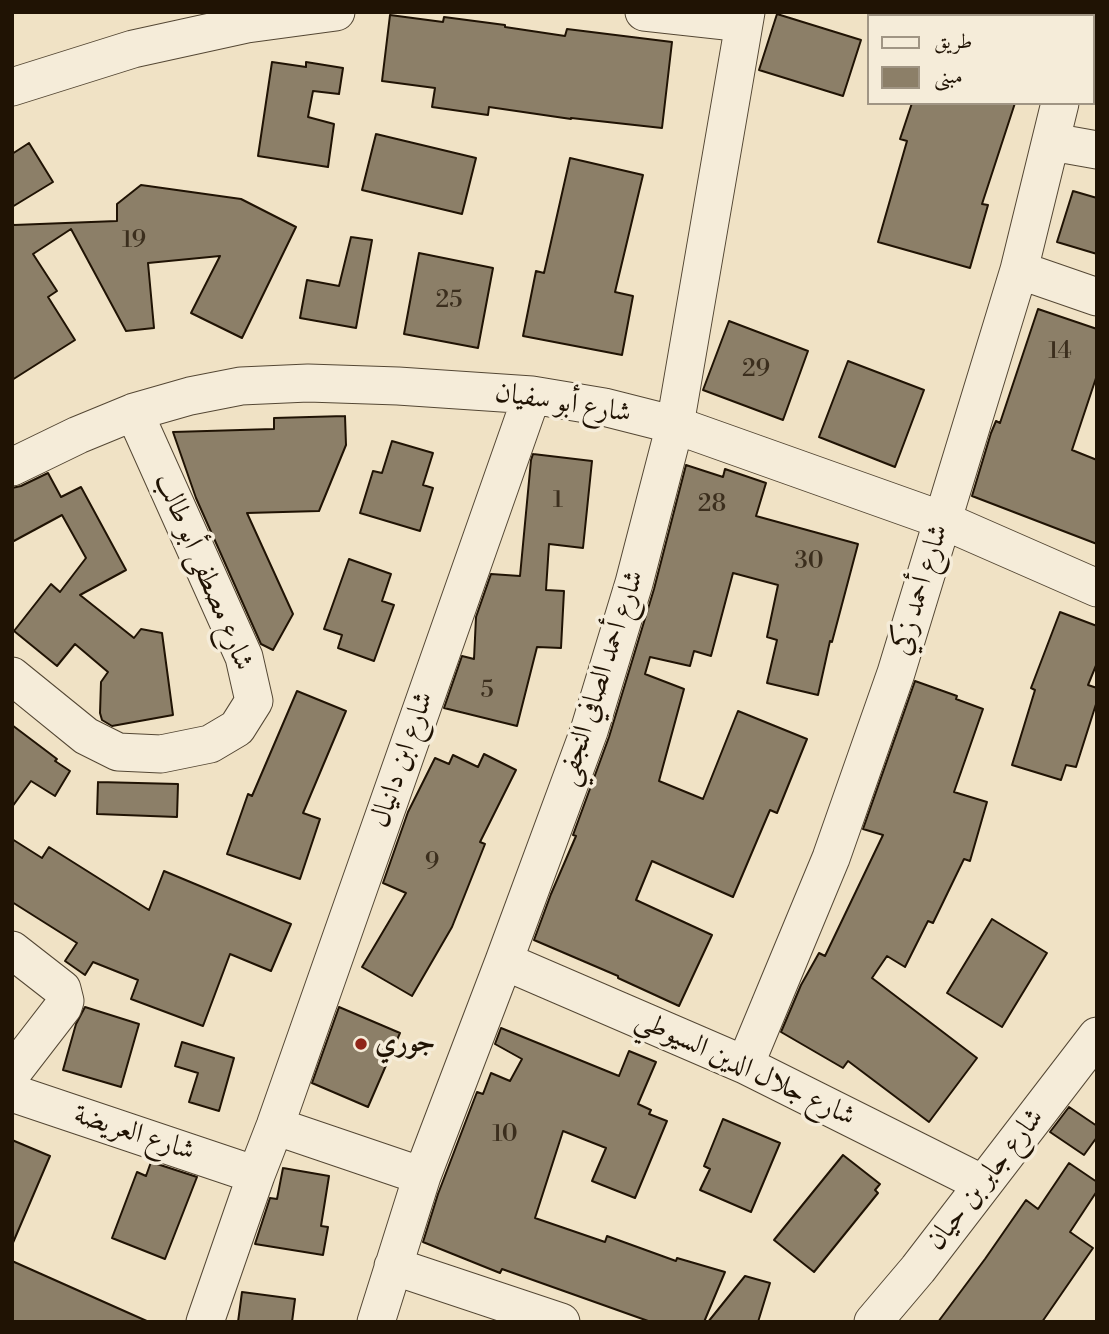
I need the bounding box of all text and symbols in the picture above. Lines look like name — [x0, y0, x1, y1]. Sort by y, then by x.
legend — [867, 14, 1095, 105]
text: طريق — [934, 29, 972, 55]
text: مبنى — [934, 64, 963, 90]
house number: 19 — [122, 227, 146, 255]
house number: 25 — [436, 287, 462, 315]
house number: 14 — [1048, 338, 1072, 366]
house number: 29 — [742, 356, 770, 384]
street label: شارع أبو سفيان — [493, 377, 633, 431]
street label: شارع مصطفى أبو طالب — [146, 468, 260, 676]
house number: 1 — [553, 487, 563, 515]
house number: 28 — [698, 491, 726, 519]
street label: شارع أحمد زكي — [885, 521, 957, 659]
house number: 30 — [794, 548, 824, 576]
street label: شارع أحمد الصافي النجفي — [551, 566, 653, 790]
house number: 5 — [480, 677, 494, 705]
street label: شارع ابن دانيال — [364, 688, 442, 832]
house number: 9 — [425, 849, 439, 877]
street label: شارع جلال الدين السيوطي — [630, 1003, 860, 1135]
place label: جوري — [375, 1027, 436, 1061]
marker: جوري — [353, 1036, 369, 1052]
street label: شارع العريضة — [69, 1099, 199, 1169]
street label: شارع جابر بن حيان — [920, 1102, 1052, 1258]
house number: 10 — [492, 1121, 518, 1149]

